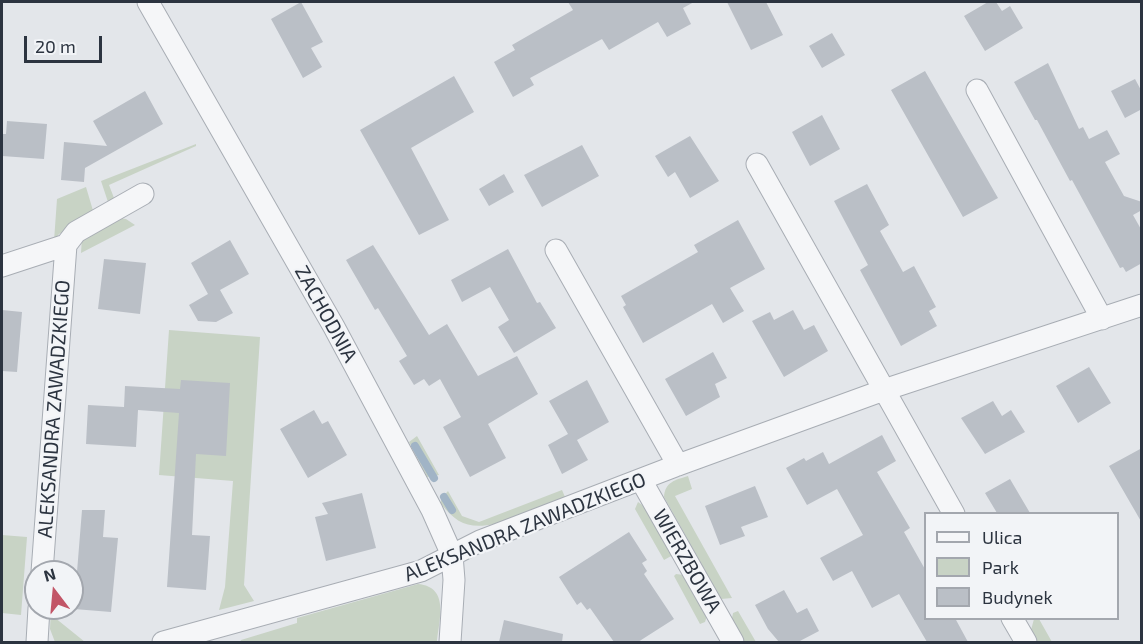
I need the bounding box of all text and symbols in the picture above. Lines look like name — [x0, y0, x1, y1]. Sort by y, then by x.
scale bar — [27, 24, 105, 62]
text: 20 m — [35, 35, 76, 57]
street label: ZACHODNIA — [290, 261, 362, 367]
street label: ALEKSANDRA ZAWADZKIEGO — [33, 279, 75, 539]
street label: ALEKSANDRA ZAWADZKIEGO — [400, 467, 650, 587]
street label: WIERZBOWA — [648, 505, 726, 617]
legend — [924, 512, 1119, 620]
text: Ulica — [982, 526, 1022, 548]
text: Park — [982, 556, 1019, 578]
north arrow — [24, 560, 84, 620]
text: N — [41, 563, 58, 585]
text: Budynek — [982, 586, 1053, 608]

